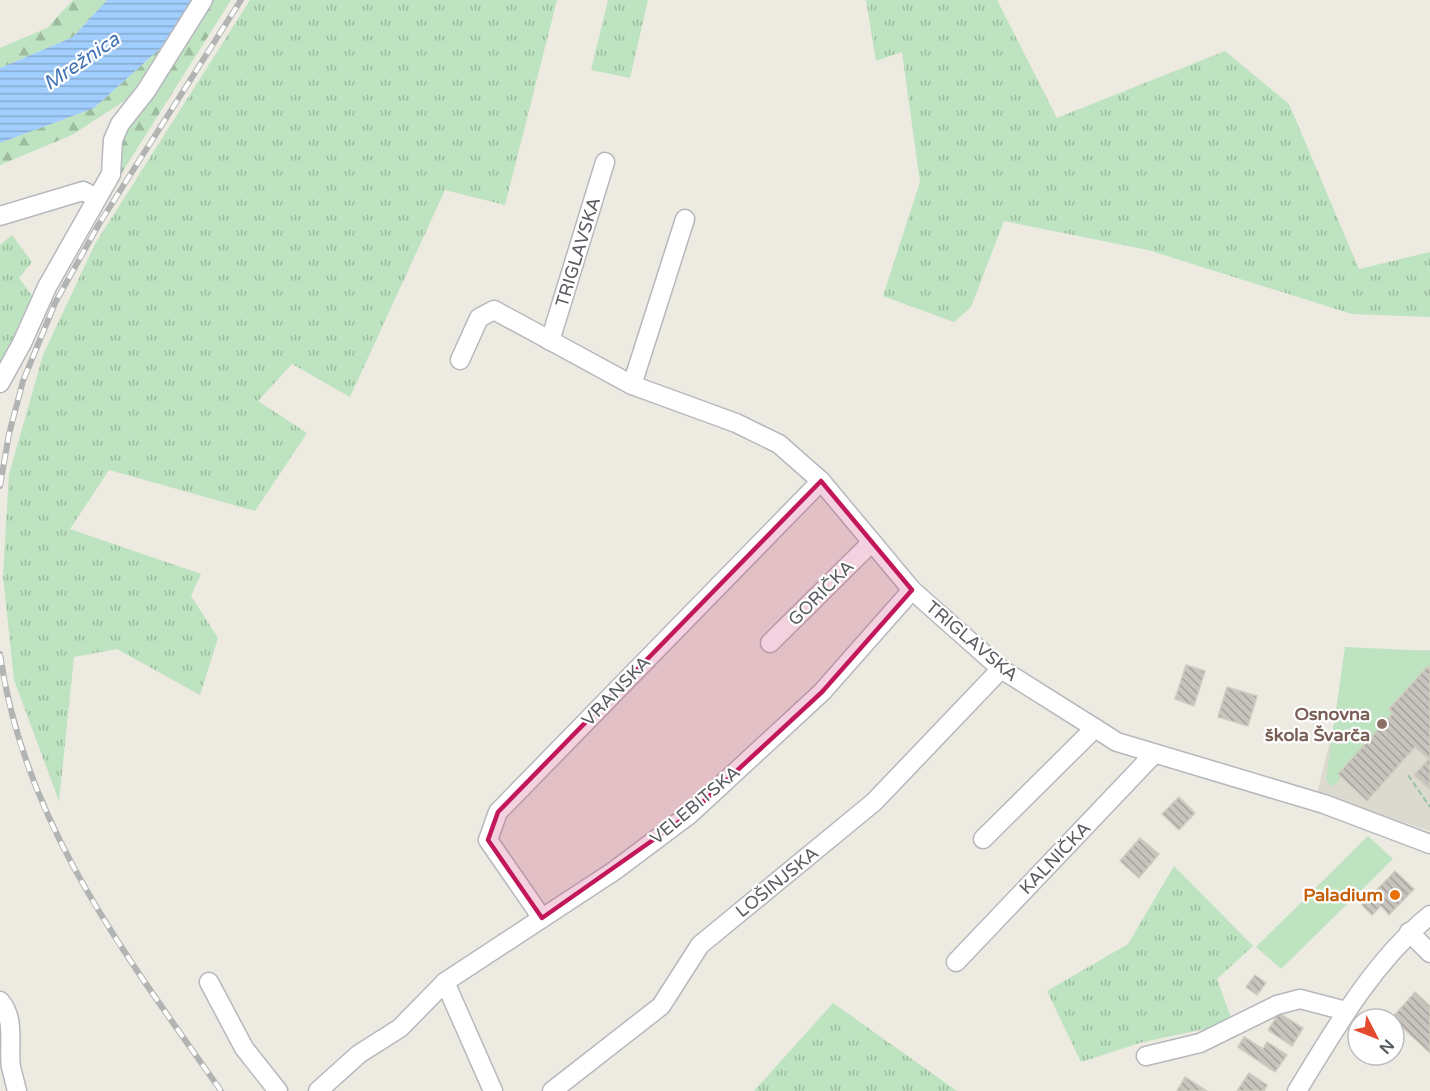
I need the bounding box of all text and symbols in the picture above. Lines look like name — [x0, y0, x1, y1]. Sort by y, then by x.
water label: Mrežnica — [39, 27, 125, 96]
street label: TRIGLAVSKA — [551, 194, 605, 310]
street label: GORIČKA — [784, 556, 858, 630]
street label: TRIGLAVSKA — [921, 596, 1023, 686]
street label: VRANSKA — [577, 651, 655, 731]
place label: Osnovna škola Švarča — [1265, 703, 1370, 746]
marker: Osnovna škola Švarča — [1375, 717, 1389, 731]
street label: VELEBITSKA — [646, 761, 744, 849]
street label: KALNIČKA — [1015, 817, 1095, 899]
street label: LOŠINJSKA — [731, 842, 823, 922]
place label: Paladium — [1303, 884, 1383, 906]
marker: Paladium — [1388, 888, 1402, 902]
north arrow — [1346, 1007, 1406, 1067]
text: N — [1375, 1035, 1398, 1058]

